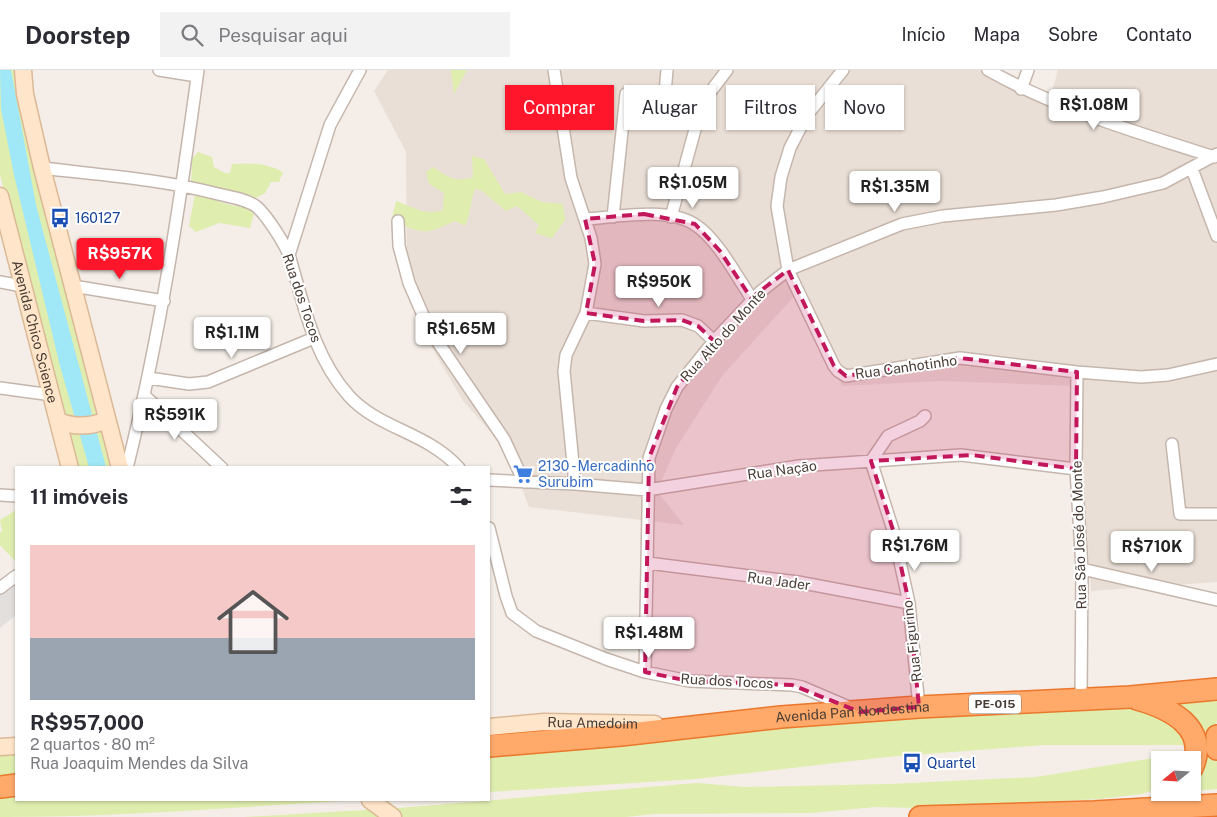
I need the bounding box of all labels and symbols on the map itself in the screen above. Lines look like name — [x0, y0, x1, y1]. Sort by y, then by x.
pin: R$1.08M — [1048, 88, 1140, 131]
pin: R$1.05M — [647, 166, 739, 209]
pin: R$1.35M — [849, 170, 941, 213]
bus stop icon: 160127 — [49, 207, 71, 229]
place label: 160127 — [75, 210, 120, 226]
pin: R$957K — [79, 238, 161, 280]
street label: Rua dos Tocos — [279, 251, 325, 345]
street label: Avenida Chico Science — [9, 258, 61, 405]
pin: R$950K — [618, 266, 700, 308]
street label: Rua Alto do Monte — [677, 285, 769, 385]
pin: R$1.65M — [415, 312, 507, 355]
pin: R$1.1M — [191, 316, 273, 359]
street label: Rua Canhotinho — [854, 352, 958, 382]
pin: R$591K — [134, 398, 216, 441]
street label: Rua Nação — [746, 457, 818, 483]
place label: 2130 - Mercadinho Surubim — [538, 458, 655, 490]
street label: Rua São José do Monte — [1068, 460, 1090, 610]
supermarket icon: 2130 - Mercadinho Surubim — [512, 463, 534, 485]
pin: R$1.76M — [869, 530, 961, 572]
pin: R$710K — [1111, 530, 1193, 573]
street label: Rua Jader — [746, 569, 812, 593]
street label: Rua Figurino — [899, 599, 925, 683]
pin: R$1.48M — [603, 616, 695, 659]
street label: Rua dos Tocos — [680, 671, 774, 691]
road number: PE-015 — [969, 694, 1021, 714]
street label: Avenida Pan Nordestina — [774, 699, 930, 726]
street label: Rua Amedoim — [547, 714, 638, 732]
north arrow — [1151, 751, 1201, 801]
bus stop icon: Quartel — [901, 752, 923, 774]
place label: Quartel — [927, 755, 976, 771]

